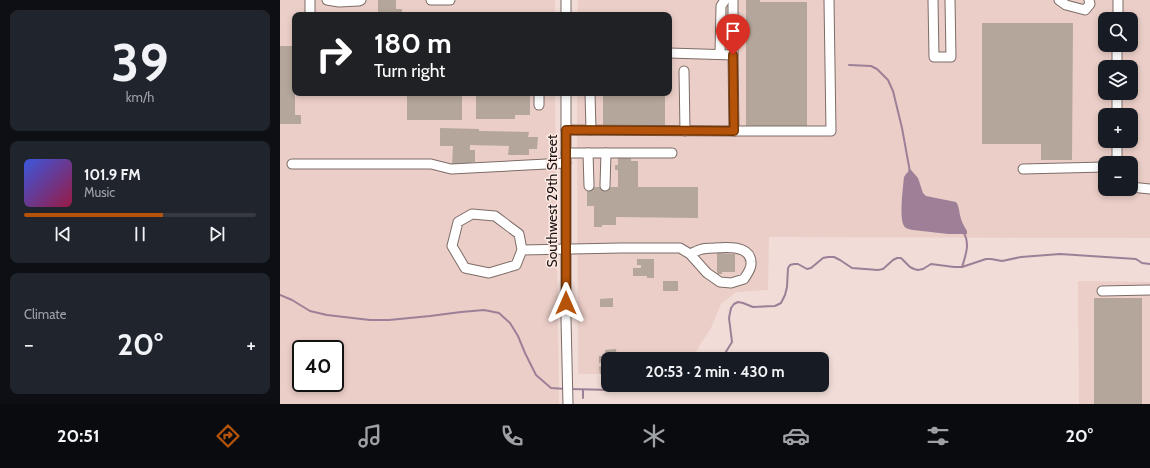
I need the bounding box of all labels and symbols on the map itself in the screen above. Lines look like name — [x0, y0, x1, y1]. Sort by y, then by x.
pin — [716, 14, 750, 55]
street label: Southwest 29th Street — [543, 134, 561, 268]
position arrow — [545, 282, 587, 324]
speed limit sign: 40 — [292, 340, 344, 392]

